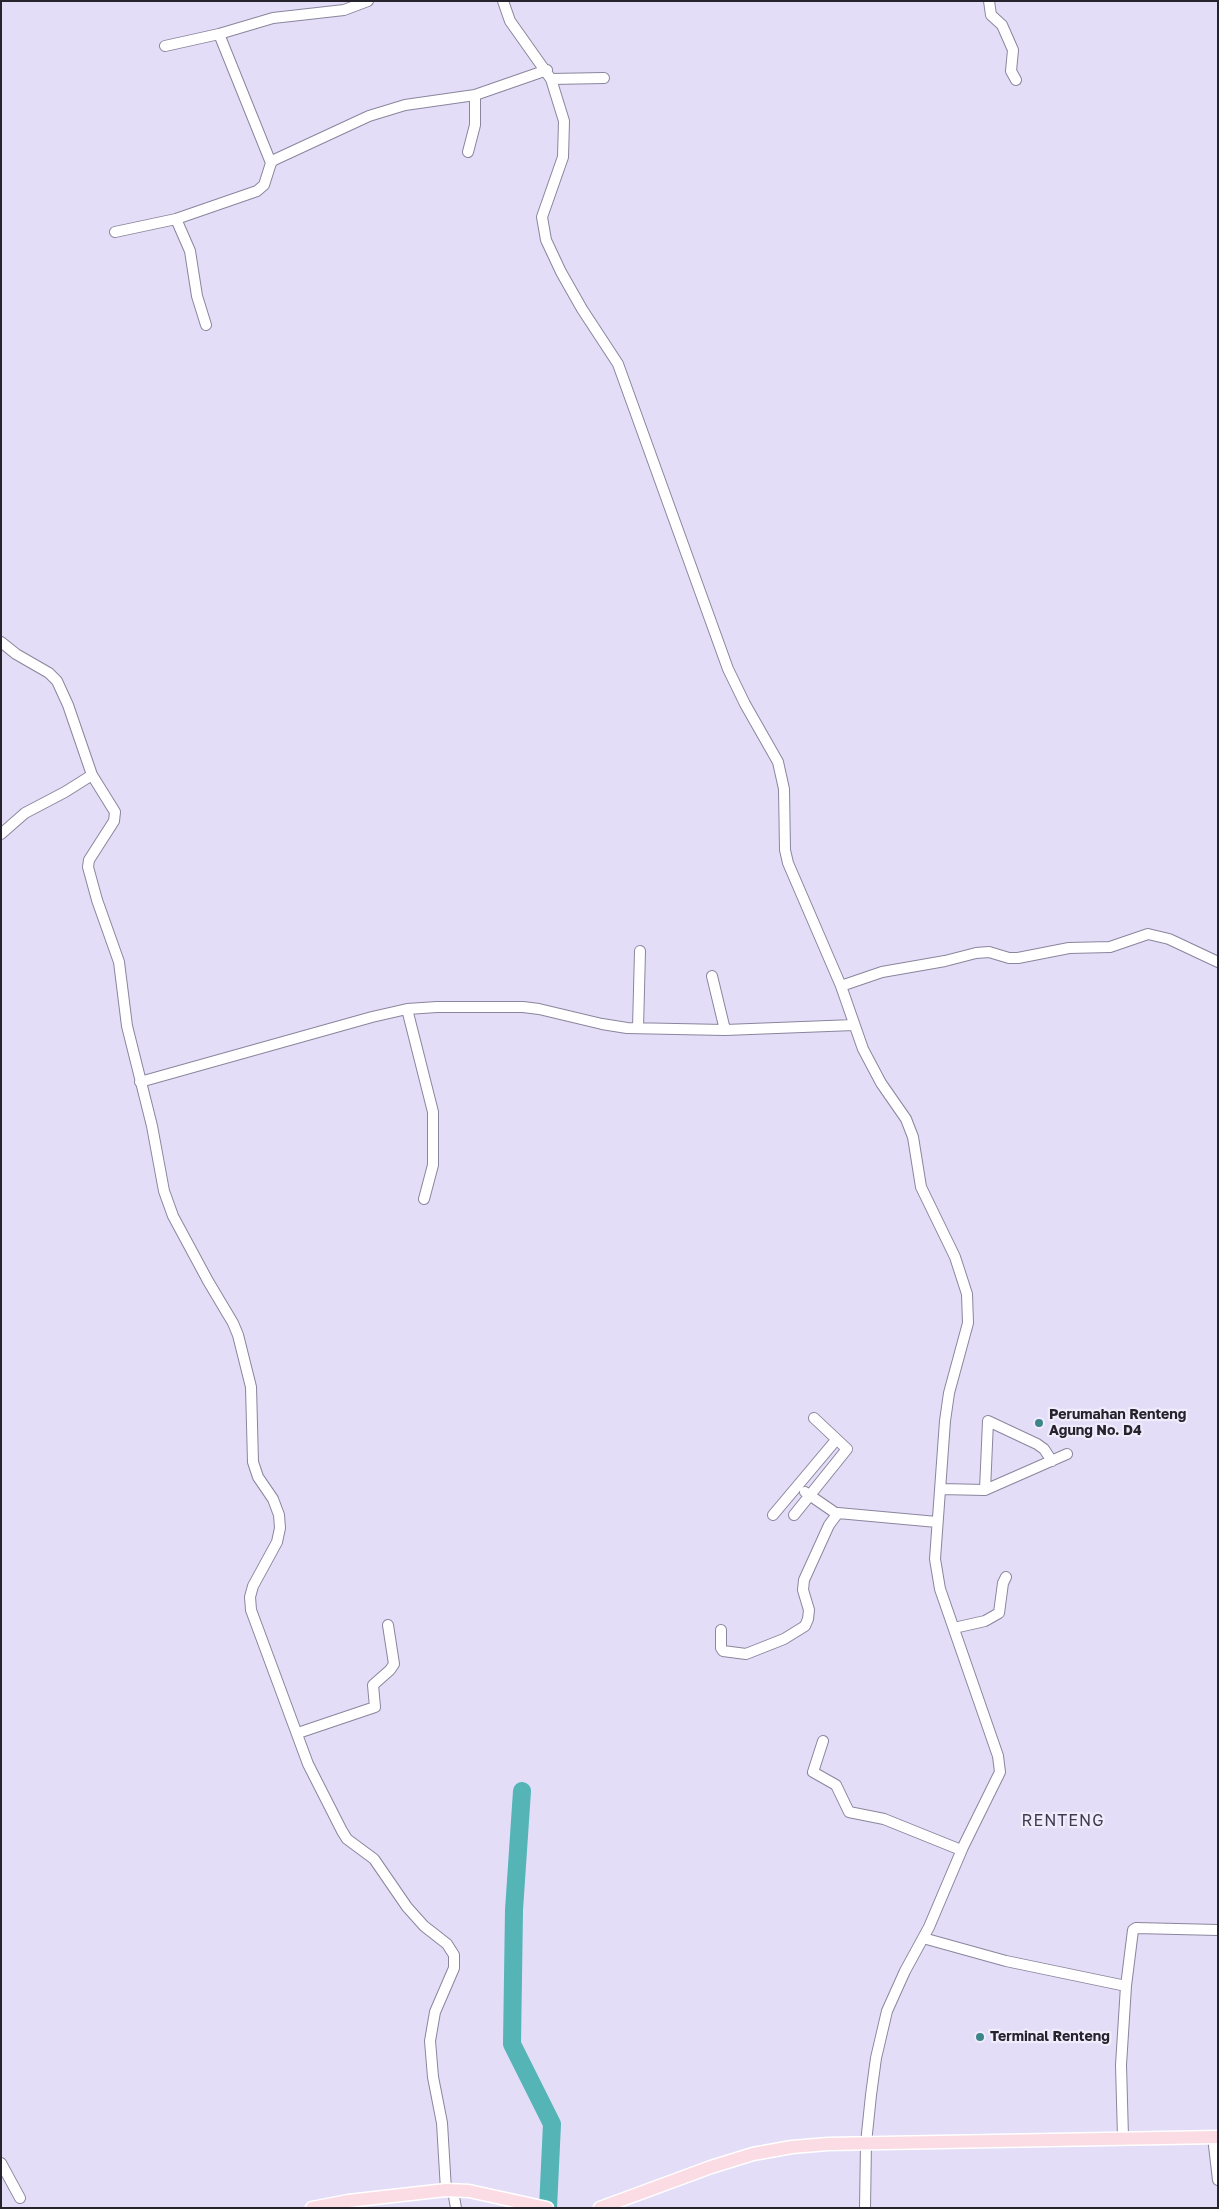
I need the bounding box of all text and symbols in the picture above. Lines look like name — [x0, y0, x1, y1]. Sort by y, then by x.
place label: Perumahan Renteng Agung No. D4 — [1049, 1407, 1186, 1440]
marker: Perumahan Renteng Agung No. D4 — [1033, 1417, 1045, 1429]
district label: RENTENG — [1021, 1811, 1105, 1831]
place label: Terminal Renteng — [990, 2029, 1110, 2045]
marker: Terminal Renteng — [974, 2031, 986, 2043]

